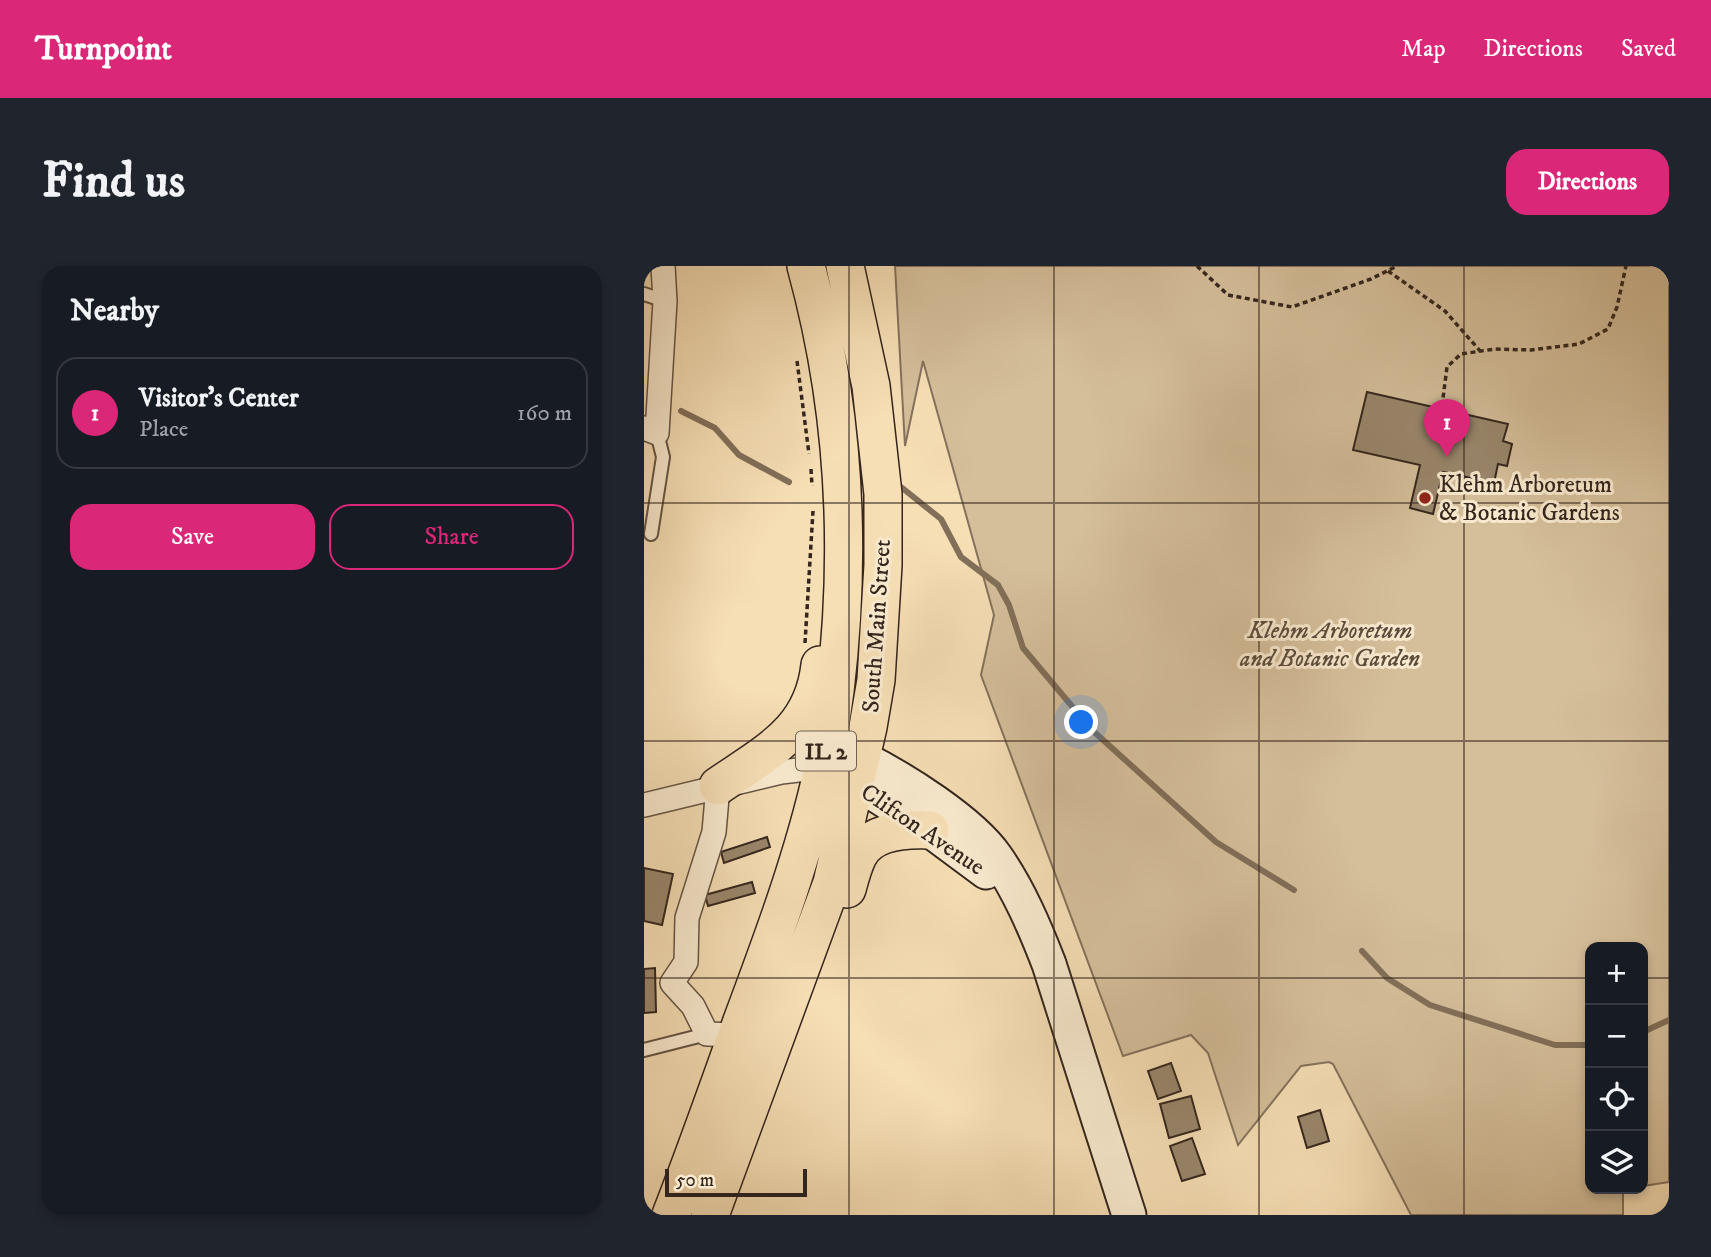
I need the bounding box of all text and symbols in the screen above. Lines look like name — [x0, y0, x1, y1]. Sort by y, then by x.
text: Turnpoint — [35, 29, 172, 70]
text: Map — [1401, 34, 1446, 64]
text: Directions — [1484, 34, 1583, 64]
text: Saved — [1621, 34, 1676, 64]
button: Directions — [1506, 149, 1669, 215]
text: Find us — [42, 151, 185, 213]
text: Nearby — [70, 293, 159, 330]
text: Visitor's Center — [139, 382, 299, 415]
text: 1 — [91, 399, 99, 428]
text: 160 m — [517, 399, 572, 428]
pin: 1 — [1424, 399, 1470, 457]
text: Place — [139, 415, 188, 444]
place label: Klehm Arboretum & Botanic Gardens — [1439, 470, 1620, 528]
marker: Klehm Arboretum & Botanic Gardens — [1417, 490, 1433, 506]
button: Save — [70, 504, 315, 570]
button: Share — [329, 504, 574, 570]
street label: South Main Street — [856, 538, 898, 714]
park label: Klehm Arboretum and Botanic Garden — [1239, 616, 1420, 674]
your location — [1064, 705, 1098, 739]
road number: IL 2 — [796, 732, 856, 771]
street label: Clifton Avenue — [855, 777, 990, 882]
map controls — [1585, 942, 1648, 1194]
button: + — [1585, 942, 1648, 1005]
button: − — [1585, 1005, 1648, 1068]
button: locate — [1585, 1068, 1648, 1131]
button: layers — [1585, 1131, 1648, 1194]
scale bar — [665, 1166, 807, 1198]
text: 50 m — [676, 1169, 714, 1192]

